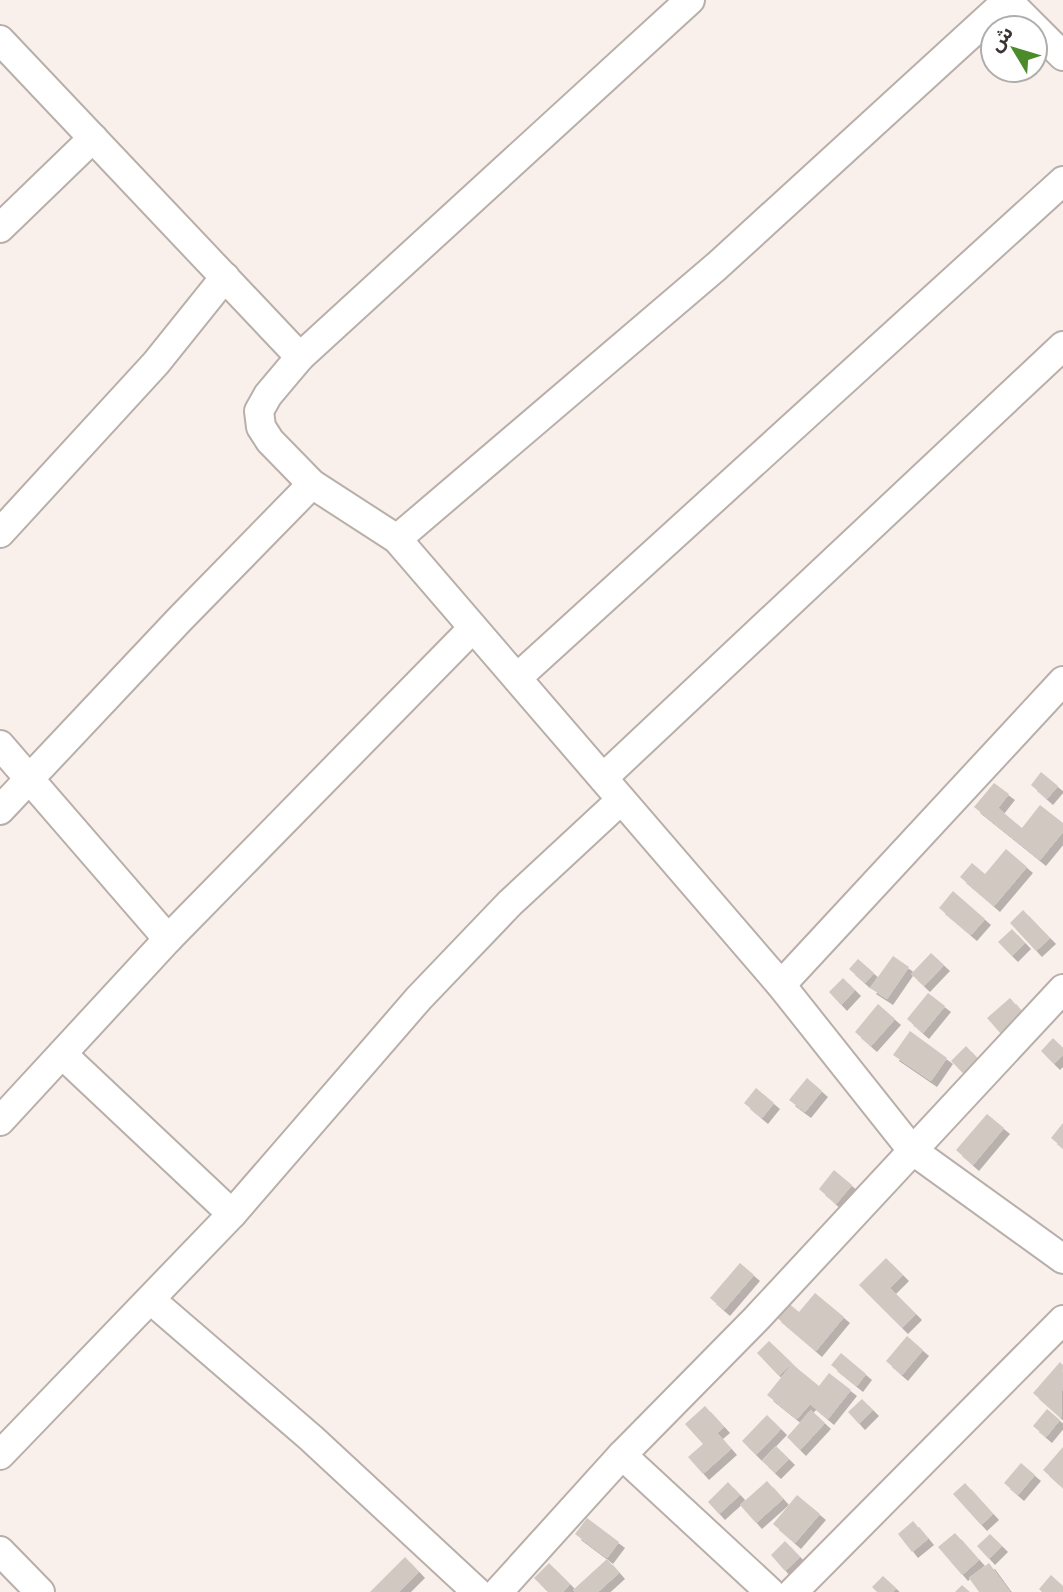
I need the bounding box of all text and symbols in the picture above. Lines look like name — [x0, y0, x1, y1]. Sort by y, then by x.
north arrow — [979, 14, 1049, 84]
text: ش — [983, 21, 1018, 56]

